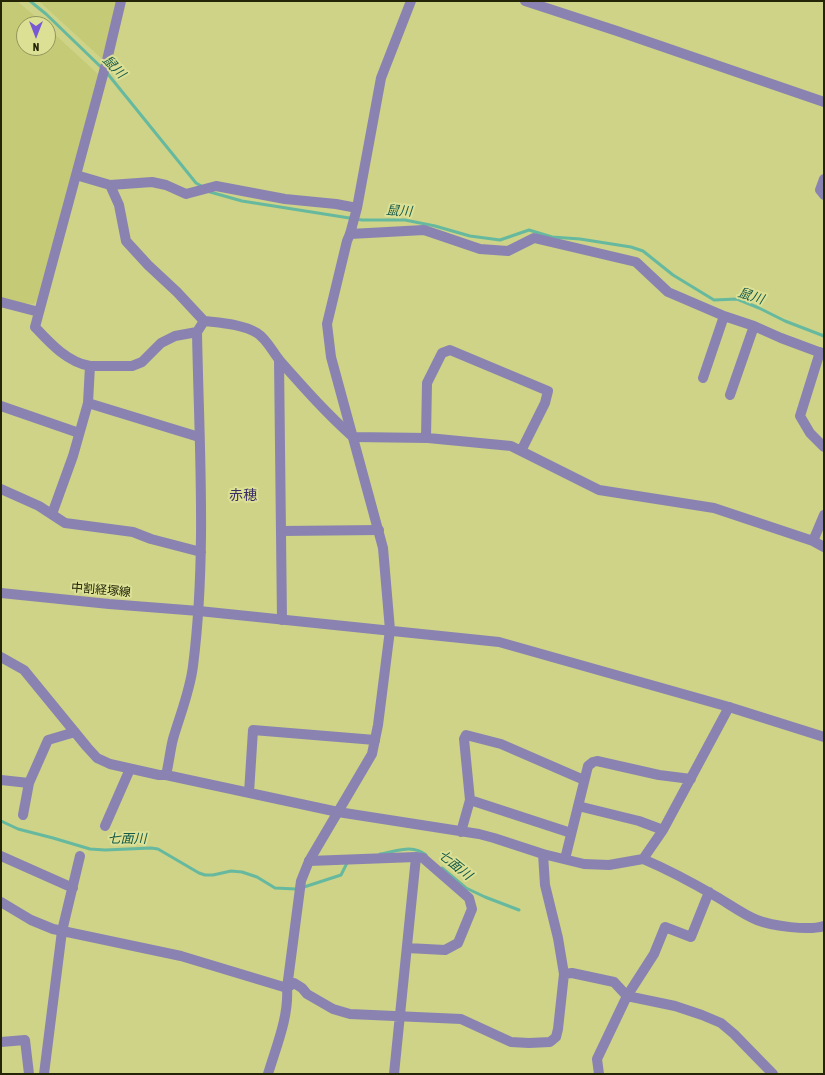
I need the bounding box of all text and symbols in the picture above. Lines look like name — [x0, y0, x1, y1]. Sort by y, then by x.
north arrow — [16, 16, 56, 56]
text: N — [33, 41, 39, 53]
water label: 鼠川 — [99, 52, 129, 82]
water label: 鼠川 — [385, 202, 413, 220]
water label: 鼠川 — [736, 285, 766, 307]
district label: 赤穂 — [229, 488, 257, 504]
street label: 中割経塚線 — [70, 580, 132, 600]
water label: 七面川 — [108, 831, 146, 847]
water label: 七面川 — [435, 847, 475, 883]

